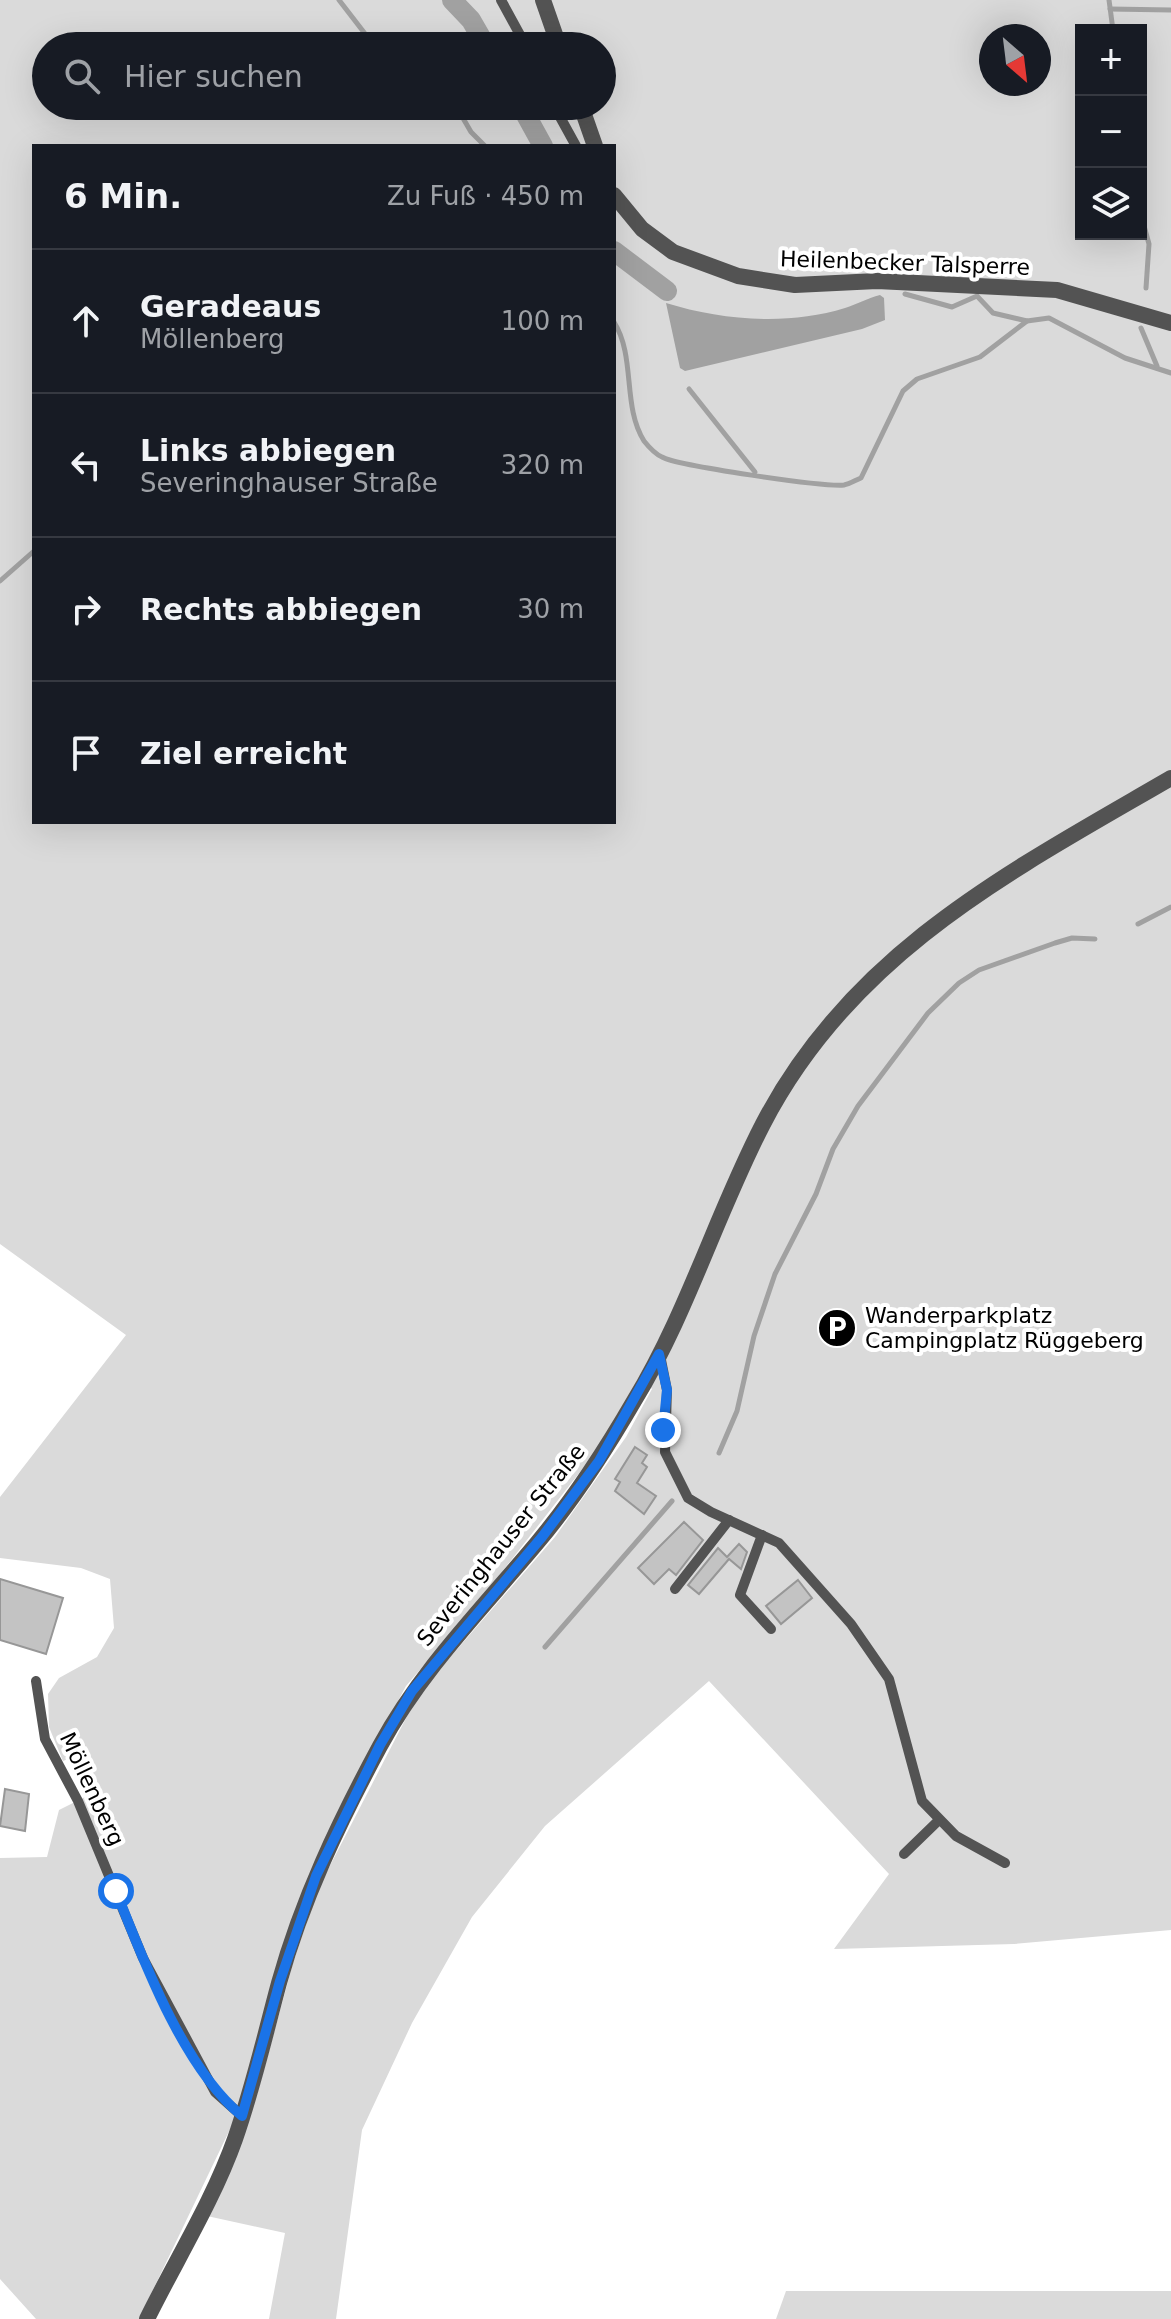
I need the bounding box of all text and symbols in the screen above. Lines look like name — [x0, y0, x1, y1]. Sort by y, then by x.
north arrow — [979, 24, 1051, 96]
map controls — [1075, 24, 1147, 240]
button: + — [1075, 24, 1147, 96]
search box — [32, 32, 616, 120]
icon: search — [60, 54, 104, 98]
text: Hier suchen — [124, 59, 303, 94]
button: − — [1075, 96, 1147, 168]
button: layers — [1075, 168, 1147, 240]
text: 6 Min. — [64, 176, 182, 216]
text: Zu Fuß · 450 m — [387, 181, 584, 211]
street label: Heilenbecker Talsperre — [780, 246, 1030, 280]
text: Geradeaus — [140, 289, 321, 324]
icon: ahead — [64, 299, 108, 343]
text: 100 m — [501, 306, 584, 336]
text: Möllenberg — [140, 324, 285, 354]
text: Links abbiegen — [140, 433, 396, 468]
icon: left — [64, 443, 108, 487]
text: 320 m — [501, 450, 584, 480]
text: Severinghauser Straße — [140, 468, 438, 498]
icon: right — [64, 587, 108, 631]
text: Rechts abbiegen — [140, 592, 422, 627]
text: 30 m — [517, 594, 584, 624]
icon: arrive — [64, 731, 108, 775]
text: Ziel erreicht — [140, 736, 347, 771]
place label: Wanderparkplatz Campingplatz Rüggeberg — [865, 1303, 1144, 1353]
parking icon: Wanderparkplatz Campingplatz Rüggeberg — [816, 1307, 858, 1349]
route end — [645, 1412, 681, 1448]
street label: Severinghauser Straße — [412, 1439, 590, 1651]
street label: Möllenberg — [55, 1728, 129, 1850]
route start — [98, 1873, 134, 1909]

